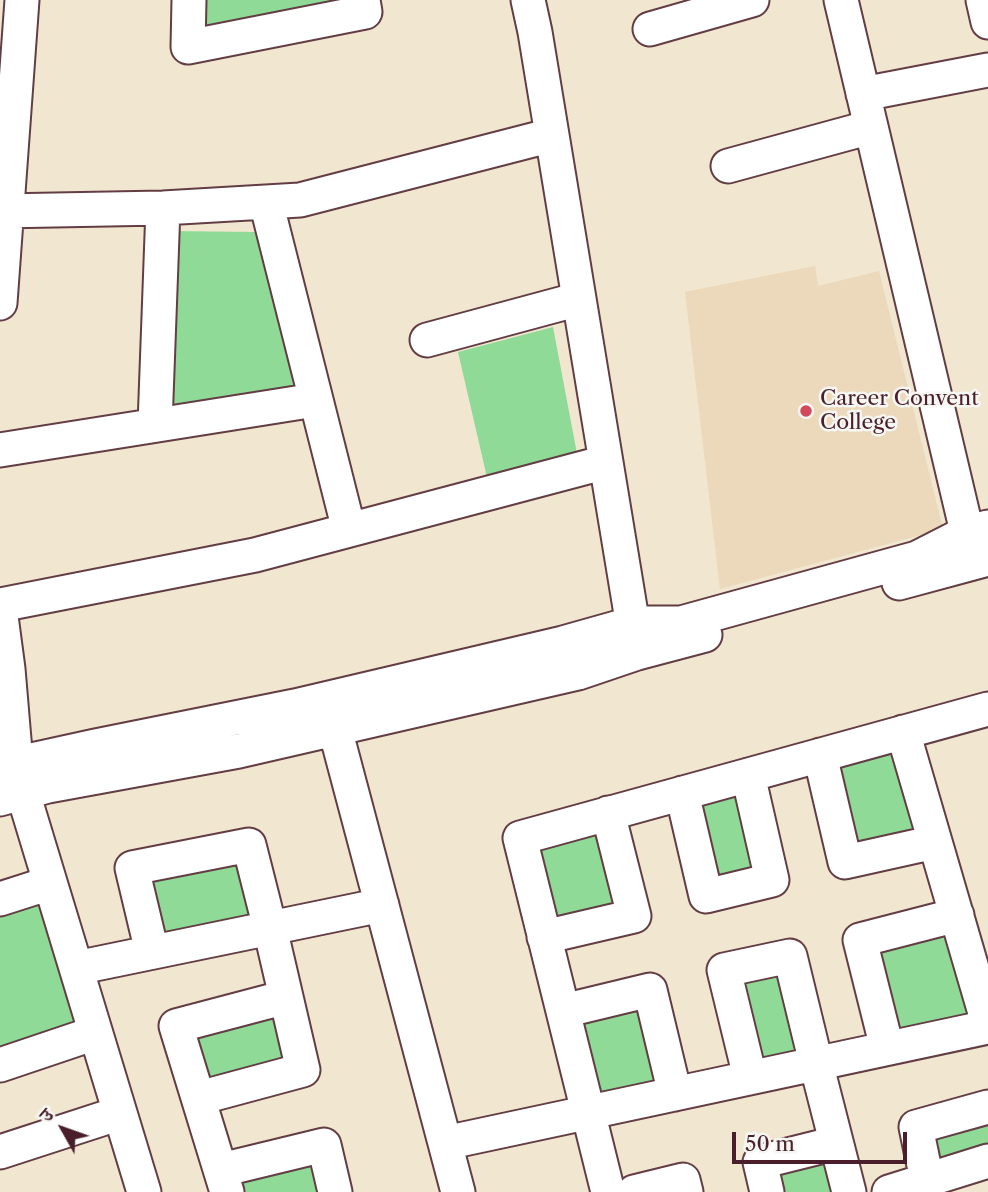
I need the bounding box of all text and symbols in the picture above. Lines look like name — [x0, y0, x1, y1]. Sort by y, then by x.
place label: Career Convent College — [820, 386, 979, 436]
marker: Career Convent College — [798, 403, 814, 419]
north arrow — [28, 1094, 98, 1164]
text: उ — [35, 1104, 58, 1126]
scale bar — [736, 1118, 911, 1162]
text: 50 m — [745, 1131, 795, 1156]

